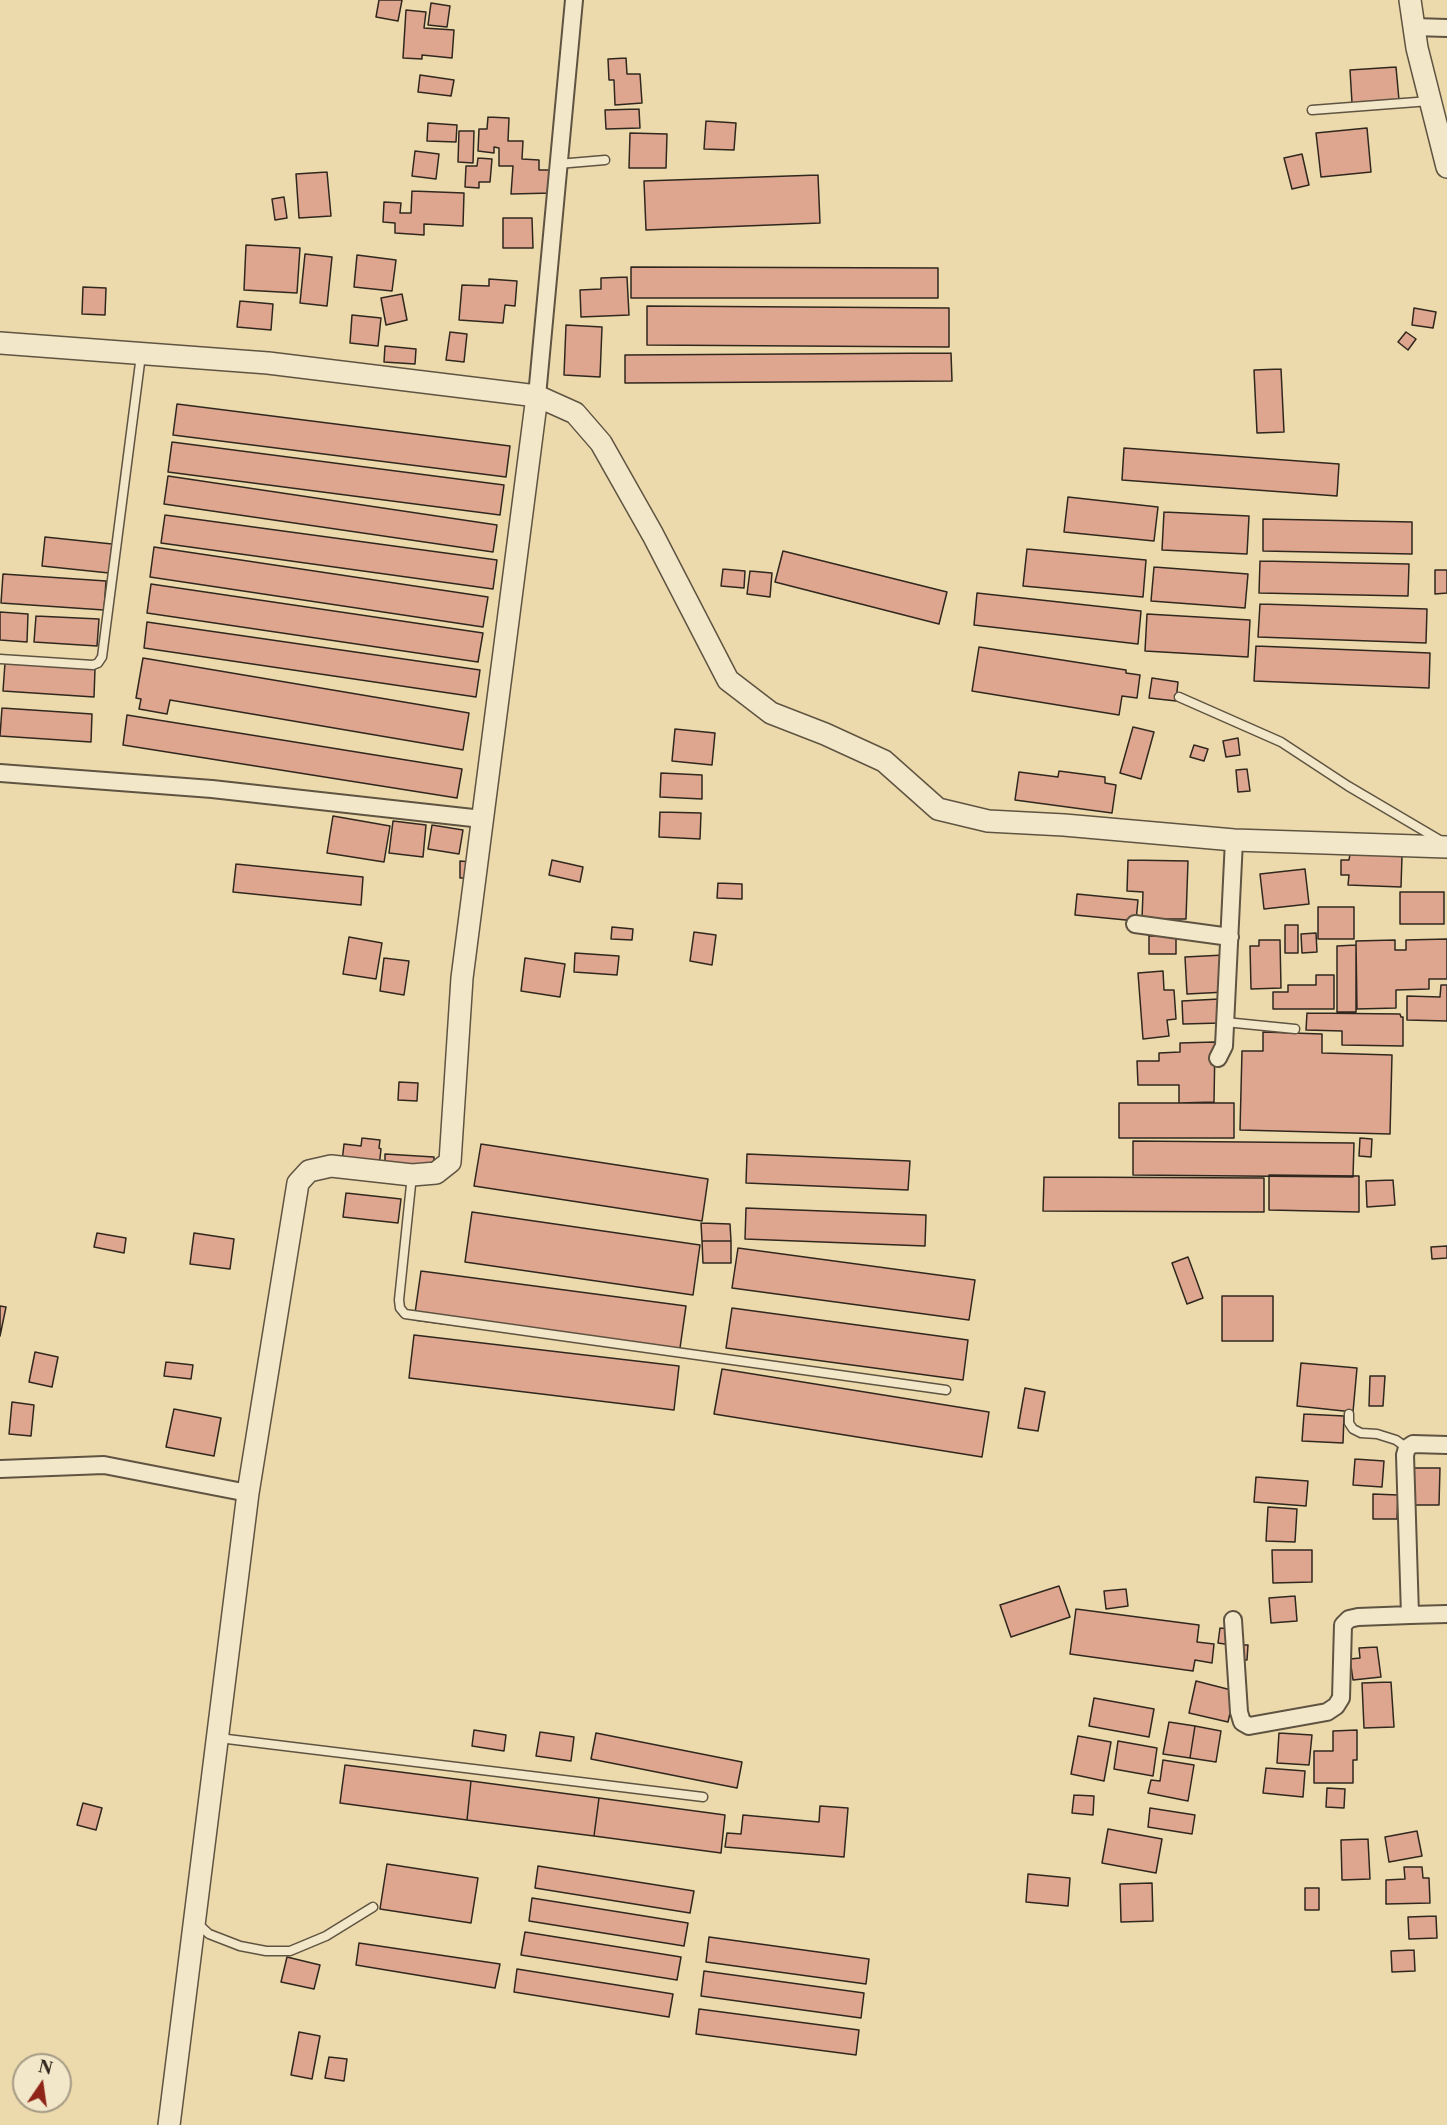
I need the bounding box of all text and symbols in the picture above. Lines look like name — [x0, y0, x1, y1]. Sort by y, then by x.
north arrow — [12, 2053, 72, 2113]
text: N — [37, 2056, 55, 2079]

